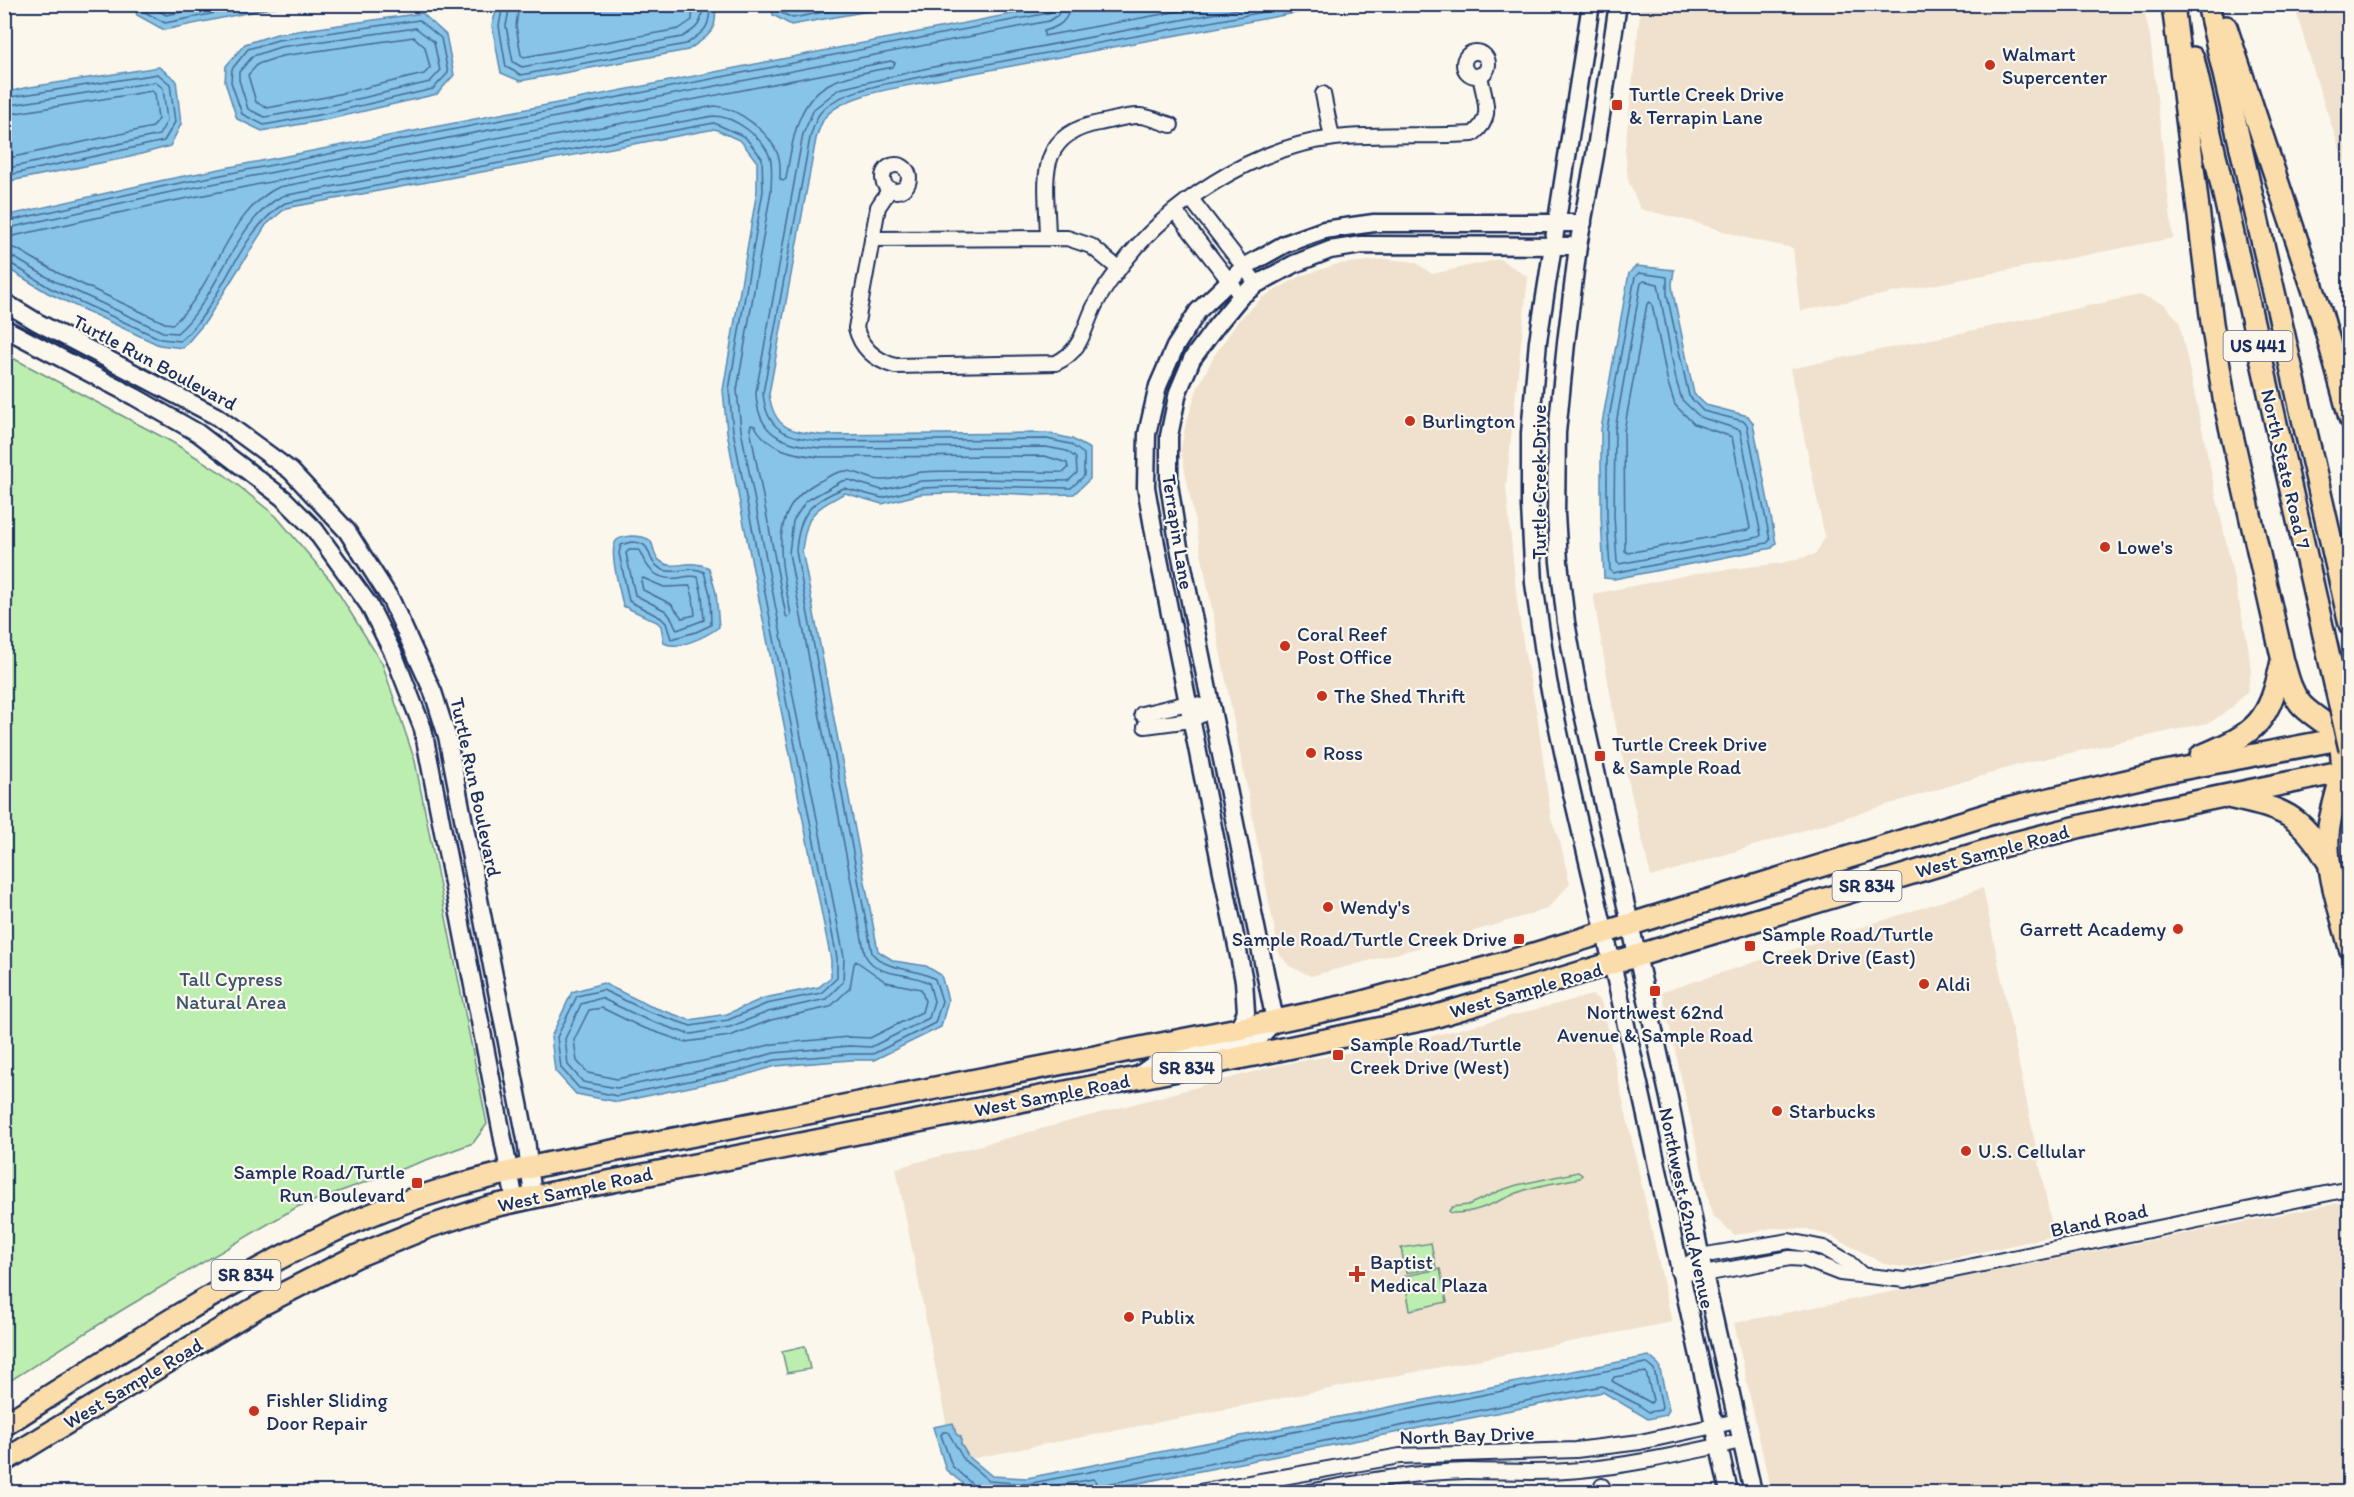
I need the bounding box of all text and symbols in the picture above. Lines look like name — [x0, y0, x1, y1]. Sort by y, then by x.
place label: Walmart Supercenter — [2002, 42, 2107, 89]
marker: Walmart Supercenter — [1983, 58, 1997, 72]
place label: Turtle Creek Drive & Terrapin Lane — [1629, 82, 1784, 129]
marker: Turtle Creek Drive & Terrapin Lane — [1610, 98, 1624, 112]
street label: Turtle Run Boulevard — [69, 309, 241, 416]
road number: US 441 — [2224, 331, 2292, 361]
street label: North State Road 7 — [2256, 387, 2316, 551]
street label: Turtle Creek Drive — [1527, 404, 1551, 560]
place label: Burlington — [1422, 409, 1515, 433]
marker: Burlington — [1403, 414, 1417, 428]
street label: Terrapin Lane — [1157, 473, 1199, 591]
place label: Lowe's — [2117, 535, 2173, 559]
marker: Lowe's — [2098, 540, 2112, 554]
place label: Coral Reef Post Office — [1297, 622, 1392, 669]
marker: Coral Reef Post Office — [1278, 639, 1292, 653]
place label: The Shed Thrift — [1334, 684, 1466, 708]
marker: The Shed Thrift — [1315, 689, 1329, 703]
street label: Turtle Run Boulevard — [445, 695, 507, 879]
place label: Turtle Creek Drive & Sample Road — [1612, 732, 1767, 779]
place label: Ross — [1323, 741, 1363, 765]
marker: Ross — [1304, 746, 1318, 760]
marker: Turtle Creek Drive & Sample Road — [1593, 749, 1607, 763]
street label: West Sample Road — [1913, 819, 2072, 883]
road number: SR 834 — [1832, 871, 1902, 901]
place label: Wendy's — [1340, 895, 1410, 919]
marker: Wendy's — [1321, 900, 1335, 914]
place label: Garrett Academy — [2019, 917, 2167, 941]
place label: Sample Road/Turtle Creek Drive (East) — [1762, 922, 1934, 969]
marker: Garrett Academy — [2171, 922, 2185, 936]
place label: Sample Road/Turtle Creek Drive — [1232, 927, 1507, 951]
marker: Sample Road/Turtle Creek Drive — [1512, 932, 1526, 946]
marker: Sample Road/Turtle Creek Drive (East) — [1743, 939, 1757, 953]
street label: West Sample Road — [1447, 957, 1605, 1023]
park label: Tall Cypress Natural Area — [176, 967, 286, 1014]
place label: Aldi — [1936, 972, 1970, 996]
marker: Aldi — [1917, 977, 1931, 991]
marker: Northwest 62nd Avenue & Sample Road — [1648, 984, 1662, 998]
place label: Northwest 62nd Avenue & Sample Road — [1557, 1000, 1753, 1047]
place label: Sample Road/Turtle Creek Drive (West) — [1350, 1032, 1522, 1079]
marker: Sample Road/Turtle Creek Drive (West) — [1331, 1048, 1345, 1062]
road number: SR 834 — [1152, 1053, 1222, 1083]
street label: West Sample Road — [972, 1068, 1132, 1122]
place label: Starbucks — [1789, 1099, 1876, 1123]
marker: Starbucks — [1770, 1104, 1784, 1118]
street label: Northwest 62nd Avenue — [1654, 1105, 1720, 1311]
place label: U.S. Cellular — [1978, 1139, 2086, 1163]
marker: U.S. Cellular — [1959, 1144, 1973, 1158]
place label: Sample Road/Turtle Run Boulevard — [233, 1160, 405, 1207]
street label: West Sample Road — [495, 1161, 655, 1217]
marker: Sample Road/Turtle Run Boulevard — [410, 1176, 424, 1190]
street label: Bland Road — [2048, 1198, 2150, 1242]
place label: Baptist Medical Plaza — [1370, 1250, 1488, 1297]
road number: SR 834 — [212, 1260, 280, 1290]
marker: Baptist Medical Plaza — [1348, 1265, 1366, 1283]
place label: Publix — [1141, 1305, 1195, 1329]
marker: Publix — [1122, 1310, 1136, 1324]
street label: West Sample Road — [59, 1332, 207, 1434]
place label: Fishler Sliding Door Repair — [266, 1388, 388, 1435]
marker: Fishler Sliding Door Repair — [247, 1404, 261, 1418]
street label: North Bay Drive — [1399, 1421, 1535, 1449]

